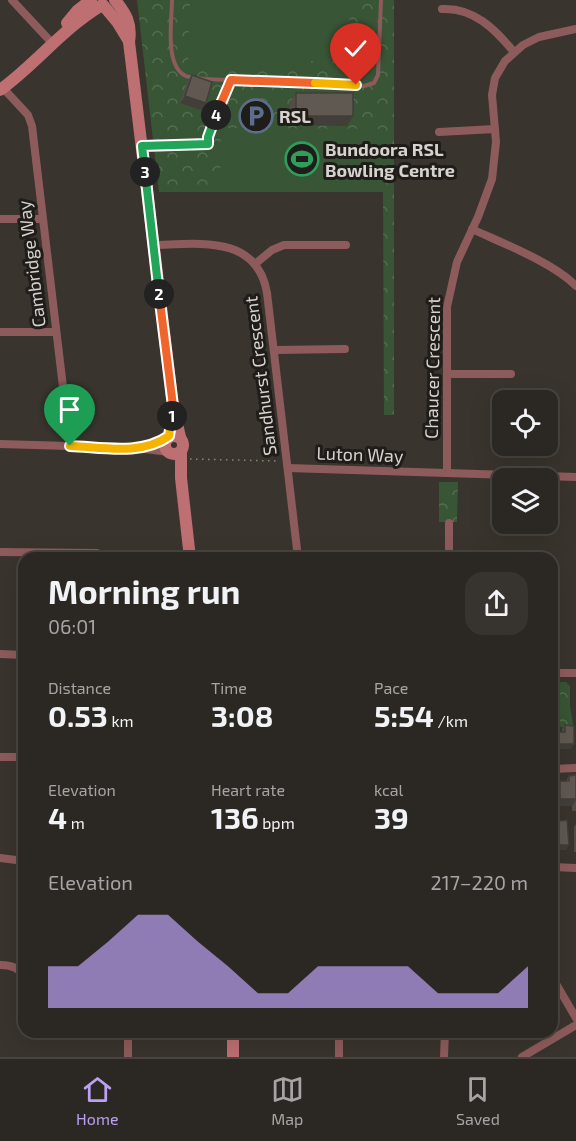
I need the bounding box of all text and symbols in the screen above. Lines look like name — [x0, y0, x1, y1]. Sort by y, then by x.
pin — [330, 23, 381, 85]
icon: check — [339, 32, 372, 65]
parking icon: RSL — [238, 98, 274, 134]
pin: 4 — [201, 100, 231, 130]
text: 4 — [211, 105, 221, 124]
place label: RSL — [279, 105, 311, 127]
place label: Bundoora RSL Bowling Centre — [325, 138, 455, 181]
sports icon: Bundoora RSL Bowling Centre — [284, 141, 320, 177]
pin: 3 — [130, 157, 160, 187]
text: 3 — [140, 162, 150, 181]
street label: Cambridge Way — [12, 199, 50, 329]
pin: 2 — [144, 279, 174, 309]
text: 2 — [154, 284, 164, 303]
street label: Sandhurst Crescent — [239, 295, 281, 457]
street label: Chaucer Crescent — [420, 297, 444, 439]
pin — [44, 384, 95, 446]
map controls — [492, 390, 558, 534]
button: locate — [492, 390, 558, 456]
icon: arrive — [53, 393, 86, 426]
pin: 1 — [157, 401, 187, 431]
text: 1 — [169, 406, 175, 425]
street label: Luton Way — [316, 441, 404, 467]
button: layers — [492, 468, 558, 534]
text: Morning run — [48, 571, 240, 611]
button: share — [465, 572, 528, 635]
text: 06:01 — [48, 614, 96, 638]
text: Distance — [48, 678, 111, 697]
text: Time — [211, 678, 247, 697]
text: Pace — [374, 678, 408, 697]
text: 0.53 — [48, 697, 108, 733]
text: 3:08 — [211, 697, 273, 733]
text: 5:54 — [374, 697, 434, 733]
text: km — [108, 711, 134, 730]
text: /km — [434, 711, 468, 730]
text: Elevation — [48, 780, 116, 799]
text: Heart rate — [211, 780, 285, 799]
text: kcal — [374, 780, 403, 799]
text: 4 — [48, 799, 67, 835]
text: 136 — [211, 799, 259, 835]
text: 39 — [374, 799, 409, 835]
text: m — [67, 813, 85, 832]
text: bpm — [259, 813, 295, 832]
text: Elevation — [48, 870, 133, 894]
text: 217–220 m — [431, 870, 528, 894]
tab: Home — [76, 1073, 119, 1128]
tab: Map — [271, 1073, 304, 1128]
tab: Saved — [456, 1073, 500, 1128]

